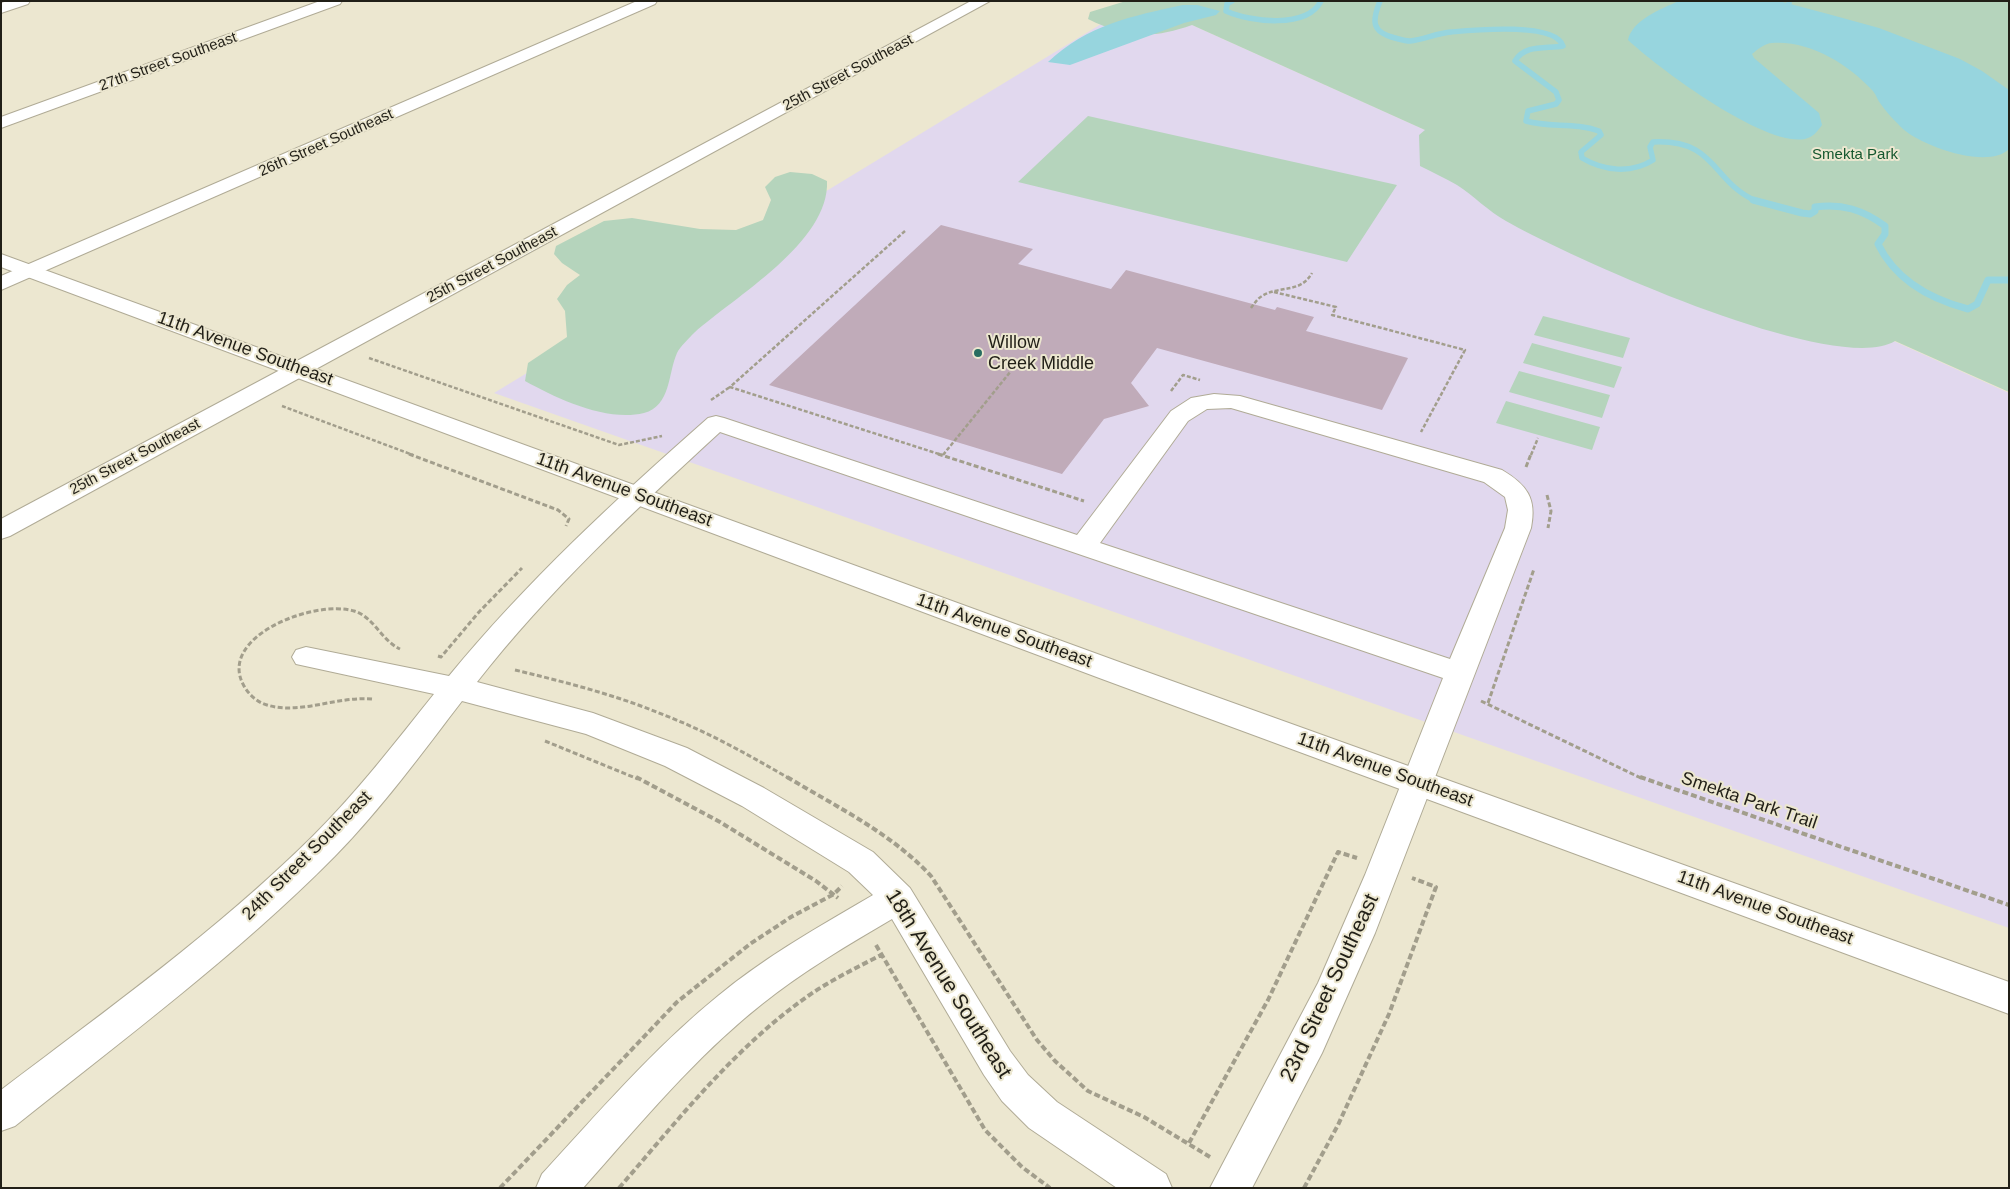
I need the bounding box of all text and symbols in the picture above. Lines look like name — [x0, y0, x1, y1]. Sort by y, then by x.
street label: 27th Street Southeast — [97, 29, 239, 95]
street label: 25th Street Southeast — [780, 31, 916, 115]
street label: 26th Street Southeast — [256, 105, 396, 181]
park label: Smekta Park — [1812, 146, 1898, 164]
street label: 25th Street Southeast — [424, 223, 560, 307]
street label: 11th Avenue Southeast — [154, 307, 336, 391]
place label: Willow Creek Middle — [988, 332, 1094, 374]
marker: Willow Creek Middle — [972, 347, 984, 359]
street label: 25th Street Southeast — [67, 415, 203, 499]
street label: 11th Avenue Southeast — [533, 448, 715, 532]
street label: 11th Avenue Southeast — [913, 589, 1095, 673]
street label: 11th Avenue Southeast — [1294, 728, 1476, 812]
street label: Smekta Park Trail — [1678, 768, 1820, 834]
street label: 24th Street Southeast — [238, 787, 376, 925]
street label: 11th Avenue Southeast — [1674, 866, 1856, 950]
street label: 18th Avenue Southeast — [880, 885, 1016, 1083]
street label: 23rd Street Southeast — [1275, 890, 1385, 1086]

